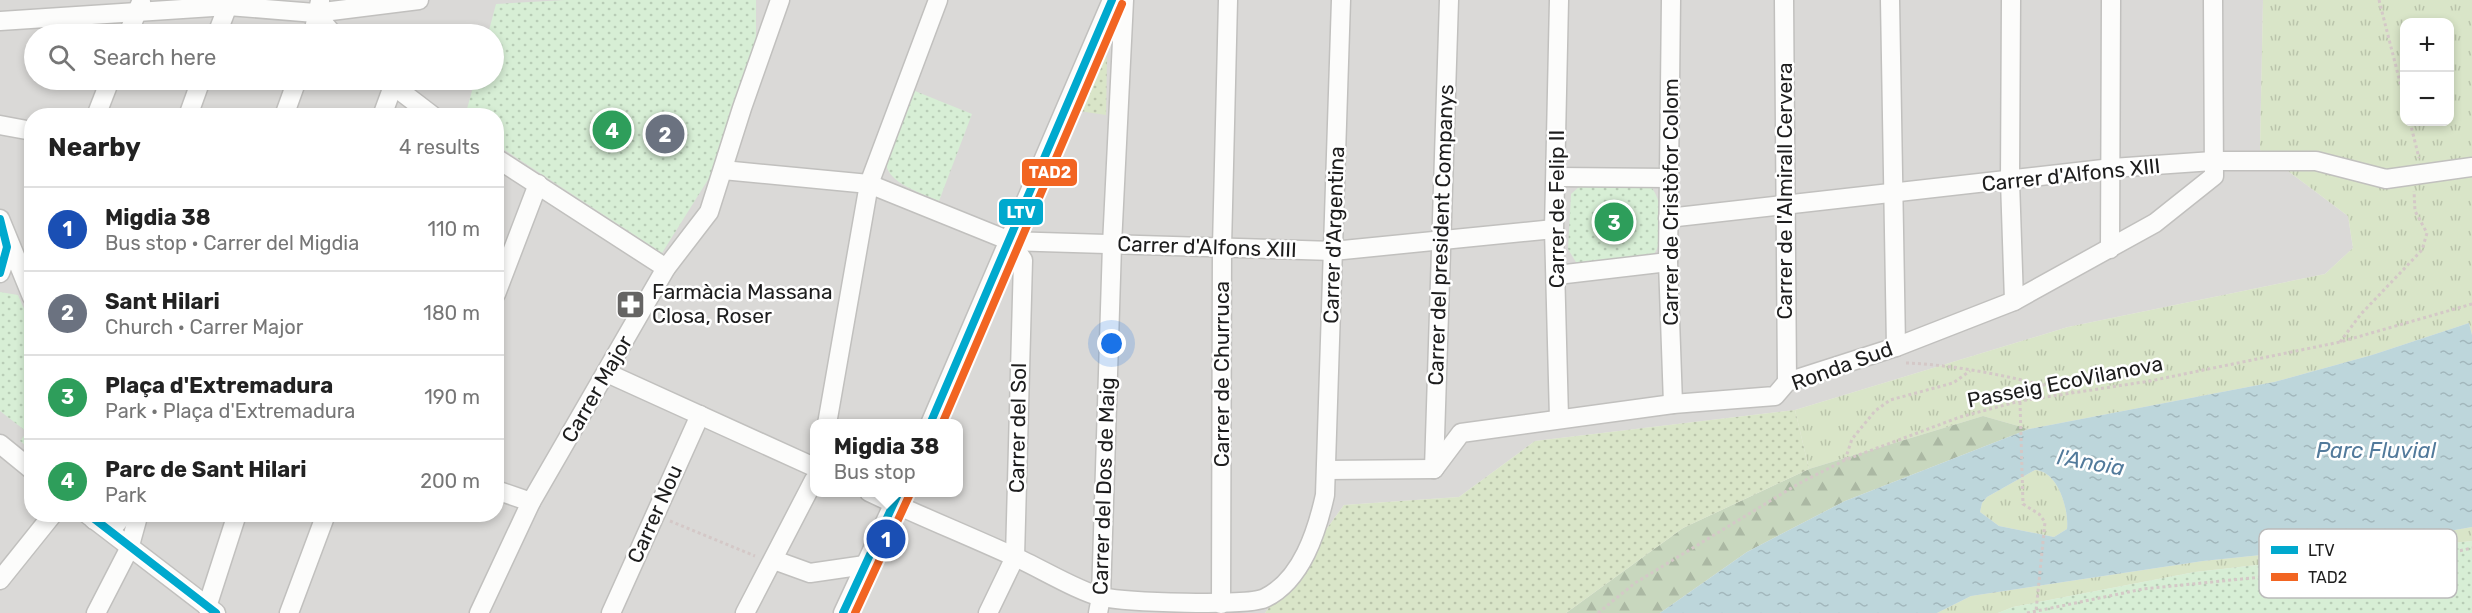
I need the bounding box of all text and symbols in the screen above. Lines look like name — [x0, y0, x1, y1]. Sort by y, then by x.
map controls — [2400, 18, 2454, 126]
button: + — [2400, 18, 2454, 72]
search box — [24, 24, 504, 90]
icon: search — [45, 41, 78, 74]
text: Search here — [93, 44, 216, 71]
street label: Carrer de l'Almirall Cervera — [1772, 62, 1797, 320]
button: − — [2400, 72, 2454, 126]
street label: Carrer de Cristòfor Colom — [1658, 78, 1683, 326]
street label: Carrer del president Companys — [1423, 84, 1458, 386]
pin: 4 — [592, 108, 632, 152]
pin: 2 — [646, 112, 684, 156]
street label: Carrer de Felip II — [1544, 130, 1569, 288]
text: Nearby — [48, 132, 141, 163]
text: 4 results — [399, 135, 480, 159]
street label: Carrer d'Argentina — [1318, 146, 1349, 324]
street label: Carrer d'Alfons XIII — [1980, 153, 2162, 196]
line badge: TAD2 — [1021, 158, 1078, 187]
text: TAD2 — [1029, 163, 1071, 182]
line badge: LTV — [998, 198, 1044, 226]
pin: 3 — [1594, 200, 1634, 244]
text: LTV — [1006, 203, 1036, 222]
text: Migdia 38 — [105, 204, 211, 231]
text: 1 — [63, 217, 72, 241]
text: 110 m — [428, 217, 480, 241]
text: Bus stop · Carrer del Migdia — [105, 231, 359, 255]
street label: Carrer d'Alfons XIII — [1117, 231, 1297, 262]
place label: Farmàcia Massana Closa, Roser — [652, 279, 833, 328]
street label: Carrer de Churruca — [1209, 281, 1234, 467]
text: Sant Hilari — [105, 288, 220, 315]
pharmacy icon: Farmàcia Massana Closa, Roser — [615, 288, 647, 320]
text: 2 — [61, 301, 74, 325]
text: 180 m — [423, 301, 480, 325]
text: Church · Carrer Major — [105, 315, 303, 339]
your location — [1097, 329, 1126, 358]
street label: Carrer Major — [556, 331, 637, 447]
street label: Ronda Sud — [1788, 336, 1896, 395]
street label: Passeig EcoVilanova — [1965, 350, 2165, 413]
street label: Carrer del Sol — [1004, 363, 1031, 493]
text: Plaça d'Extremadura — [105, 372, 333, 399]
street label: Carrer del Dos de Maig — [1087, 377, 1120, 595]
text: 3 — [61, 385, 74, 409]
text: 190 m — [424, 385, 480, 409]
text: Park · Plaça d'Extremadura — [105, 399, 355, 423]
popup — [810, 419, 963, 497]
text: Migdia 38 — [834, 433, 939, 460]
water label: Parc Fluvial — [2316, 437, 2437, 464]
water label: l'Anoia — [2055, 443, 2127, 482]
text: Parc de Sant Hilari — [105, 456, 307, 483]
text: Bus stop — [834, 460, 916, 484]
street label: Carrer Nou — [622, 461, 687, 567]
text: 4 — [61, 469, 74, 493]
text: 200 m — [420, 469, 480, 493]
text: Park — [105, 483, 147, 507]
pin: 1 — [866, 516, 906, 562]
legend — [2259, 529, 2457, 598]
text: LTV — [2308, 541, 2335, 560]
text: TAD2 — [2308, 568, 2347, 587]

